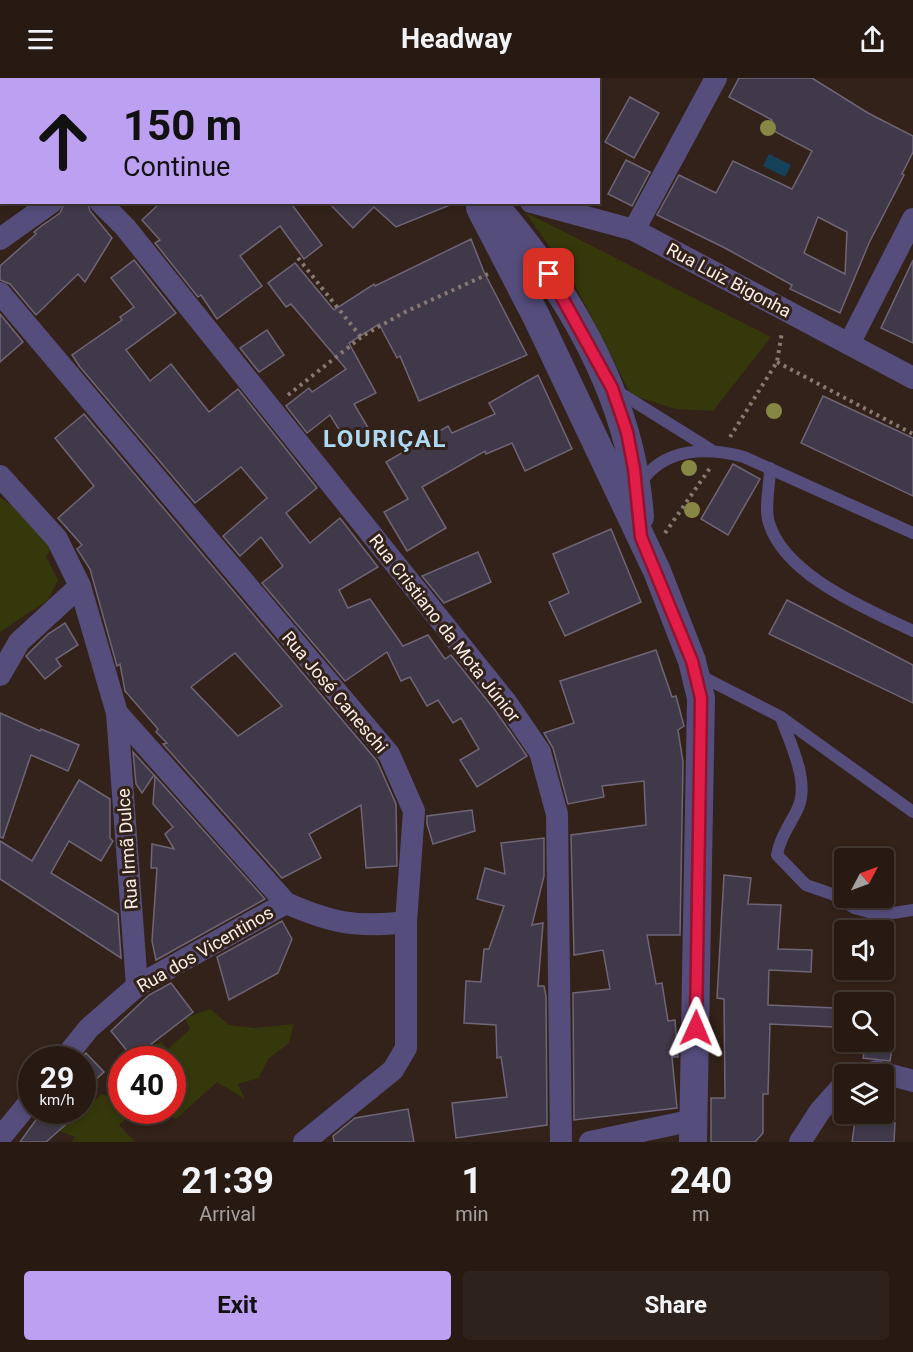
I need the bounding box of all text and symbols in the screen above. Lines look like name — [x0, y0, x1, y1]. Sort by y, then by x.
icon: menu — [24, 23, 57, 56]
text: Headway — [401, 23, 512, 55]
icon: share — [856, 23, 889, 56]
text: 150 m — [123, 101, 242, 150]
icon: ahead — [24, 102, 102, 180]
text: Continue — [123, 151, 230, 183]
street label: Rua Luiz Bigonha — [663, 238, 795, 322]
pin — [523, 248, 574, 299]
icon: arrive — [532, 257, 565, 290]
district label: LOURIÇAL — [323, 425, 447, 453]
street label: Rua Cristiano da Mota Júnior — [365, 530, 525, 726]
street label: Rua José Caneschi — [278, 627, 392, 757]
street label: Rua Irmã Dulce — [112, 788, 142, 910]
north arrow — [834, 848, 894, 908]
map controls — [834, 848, 894, 1124]
street label: Rua dos Vicentinos — [133, 901, 277, 997]
button: sound — [834, 920, 894, 980]
button: search — [834, 992, 894, 1052]
position arrow — [664, 996, 728, 1060]
speed limit sign: 40 — [108, 1046, 186, 1124]
text: 29 — [40, 1060, 74, 1095]
button: layers — [834, 1064, 894, 1124]
text: km/h — [39, 1091, 75, 1109]
text: 21:39 — [181, 1160, 274, 1202]
text: 1 — [462, 1160, 482, 1202]
text: 240 — [670, 1160, 732, 1202]
text: Arrival — [199, 1202, 256, 1226]
text: min — [455, 1202, 489, 1226]
text: m — [692, 1202, 710, 1226]
button: Exit — [24, 1271, 451, 1340]
button: Share — [463, 1271, 889, 1340]

